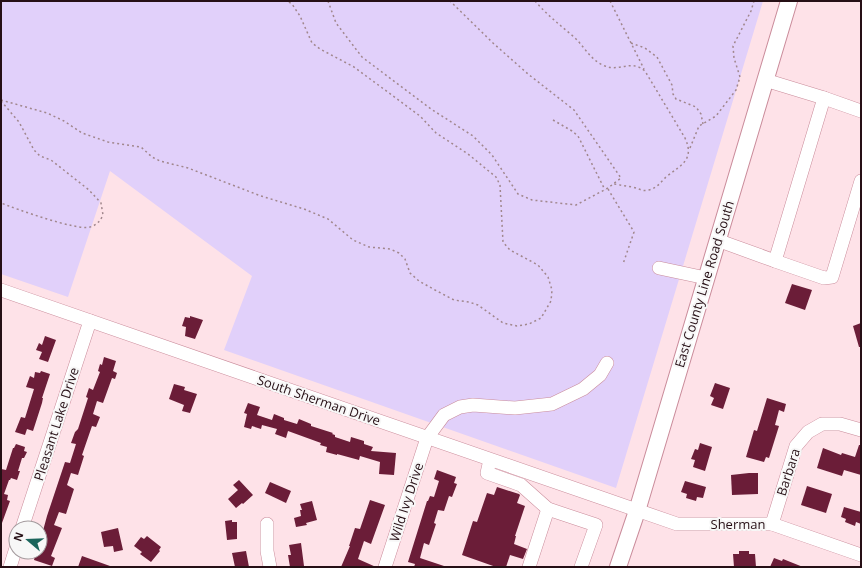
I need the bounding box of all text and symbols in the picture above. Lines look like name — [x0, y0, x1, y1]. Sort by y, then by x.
street label: East County Line Road South — [670, 198, 738, 370]
street label: Pleasant Lake Drive — [29, 365, 83, 483]
street label: South Sherman Drive — [255, 370, 383, 430]
street label: Barbara — [772, 446, 804, 498]
street label: Wild Ivy Drive — [385, 460, 427, 544]
street label: Sherman — [711, 515, 765, 533]
north arrow — [8, 520, 48, 560]
text: N — [10, 530, 27, 543]

